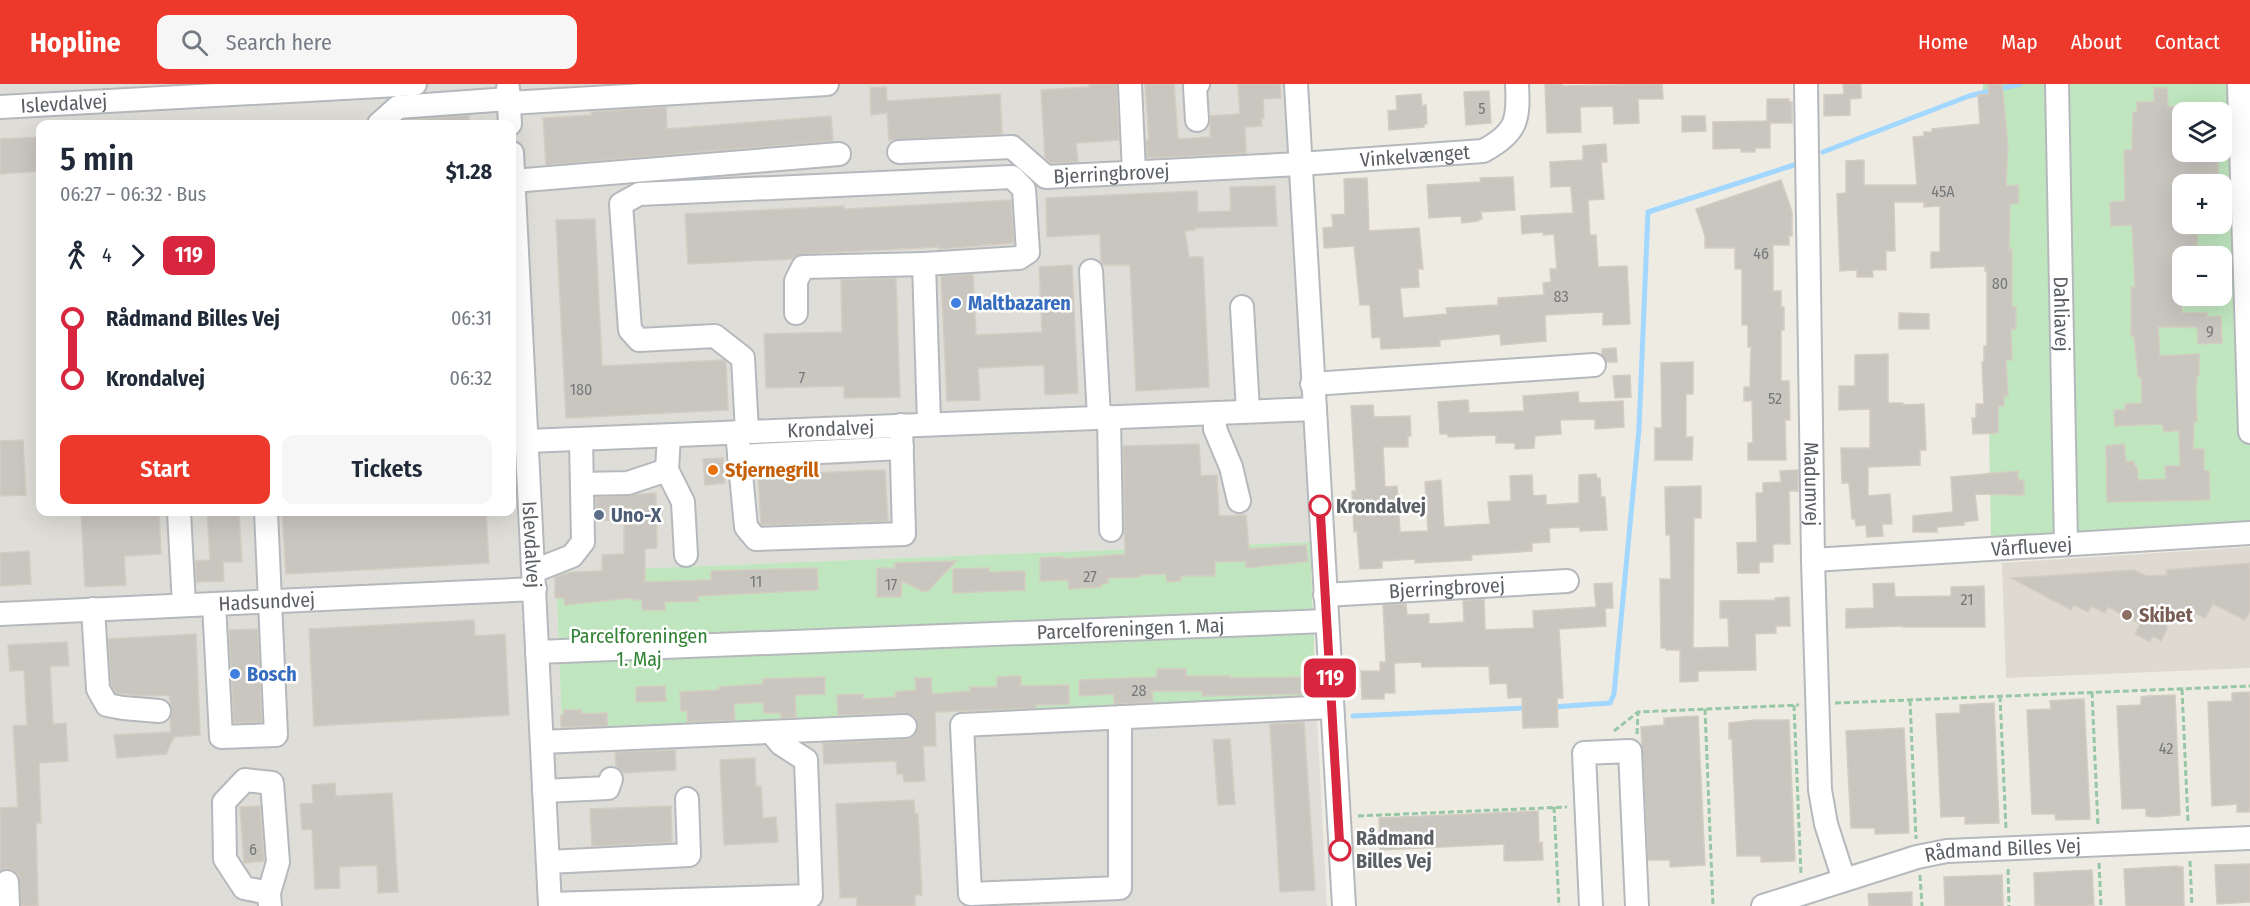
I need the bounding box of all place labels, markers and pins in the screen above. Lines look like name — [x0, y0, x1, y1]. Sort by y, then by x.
place label: Maltbazaren — [968, 291, 1071, 315]
marker: Maltbazaren — [949, 296, 963, 310]
place label: Stjernegrill — [725, 458, 820, 482]
marker: Stjernegrill — [706, 463, 720, 477]
place label: Krondalvej — [1336, 494, 1426, 518]
marker: Krondalvej — [1309, 495, 1331, 517]
place label: Uno-X — [611, 503, 662, 527]
marker: Uno-X — [592, 508, 606, 522]
place label: Skibet — [2139, 603, 2194, 627]
marker: Skibet — [2120, 608, 2134, 622]
place label: Bosch — [247, 662, 297, 686]
marker: Bosch — [228, 667, 242, 681]
place label: Rådmand Billes Vej — [1356, 826, 1434, 873]
marker: Rådmand Billes Vej — [1329, 839, 1351, 861]

